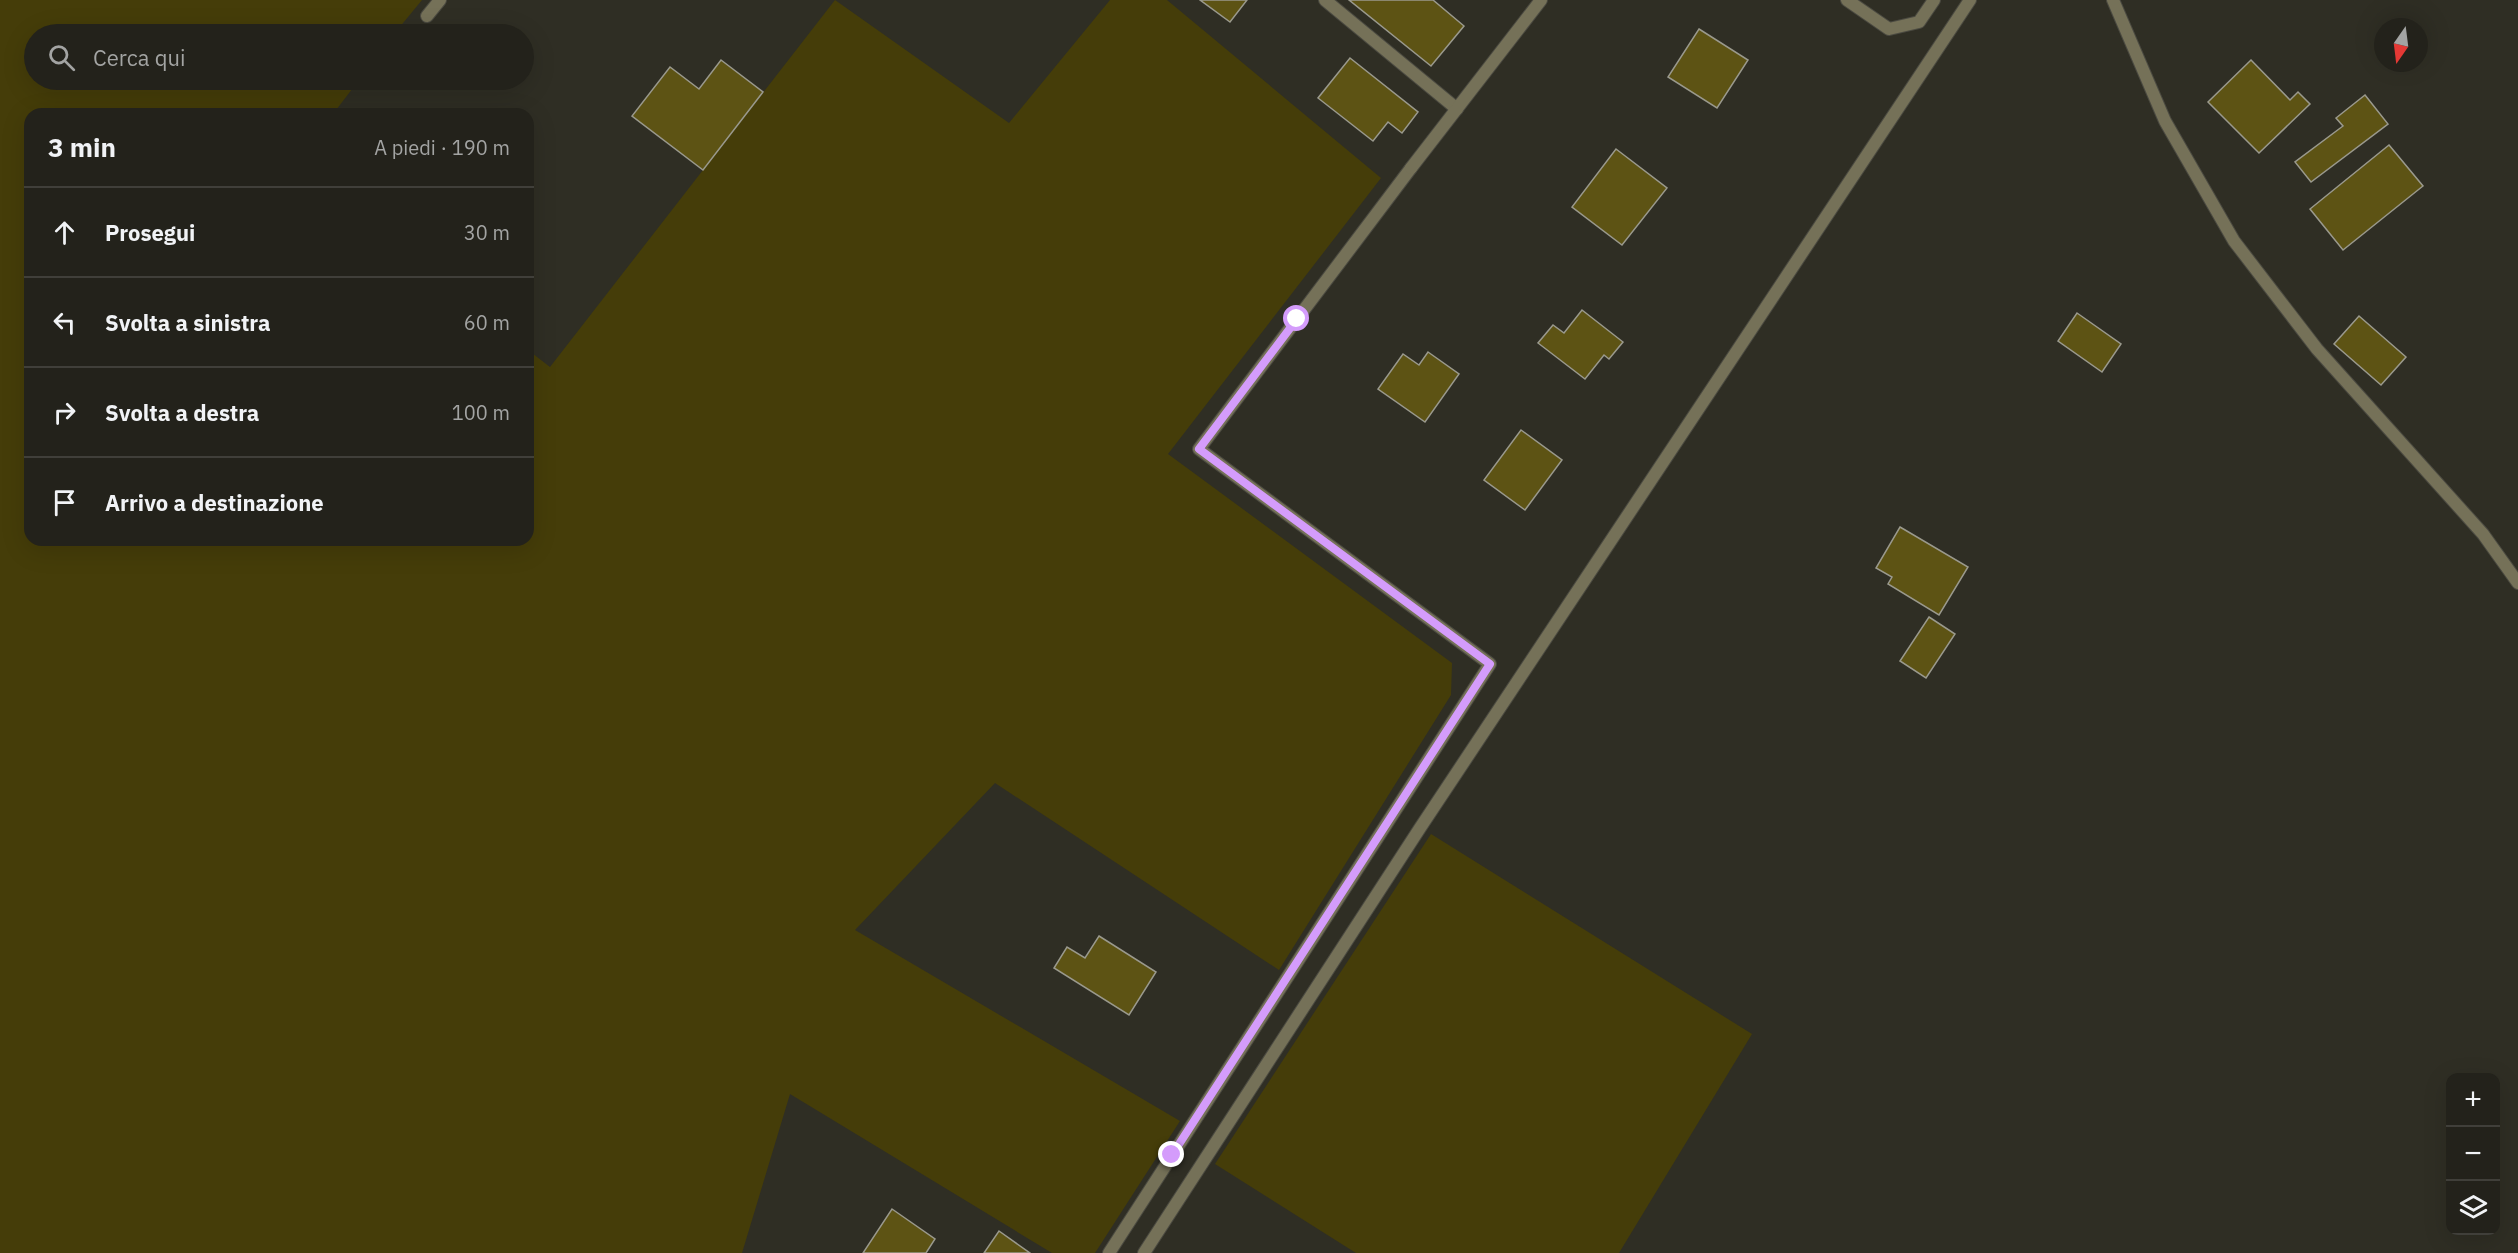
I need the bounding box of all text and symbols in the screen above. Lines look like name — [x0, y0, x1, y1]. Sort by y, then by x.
north arrow — [2374, 18, 2428, 72]
search box — [24, 24, 534, 90]
icon: search — [45, 41, 78, 74]
text: Cerca qui — [93, 43, 185, 72]
text: 3 min — [48, 130, 116, 164]
text: A piedi · 190 m — [374, 134, 510, 161]
icon: ahead — [48, 216, 81, 249]
text: Prosegui — [105, 218, 195, 247]
text: 30 m — [464, 219, 510, 246]
route start — [1283, 305, 1309, 331]
icon: left — [48, 306, 81, 339]
text: Svolta a sinistra — [105, 308, 270, 337]
text: 60 m — [464, 309, 510, 336]
icon: right — [48, 396, 81, 429]
text: Svolta a destra — [105, 398, 259, 427]
text: 100 m — [452, 399, 510, 426]
icon: arrive — [48, 486, 81, 519]
text: Arrivo a destinazione — [105, 488, 324, 517]
map controls — [2446, 1073, 2500, 1235]
button: + — [2446, 1073, 2500, 1127]
button: − — [2446, 1127, 2500, 1181]
route end — [1158, 1141, 1184, 1167]
button: layers — [2446, 1181, 2500, 1235]

